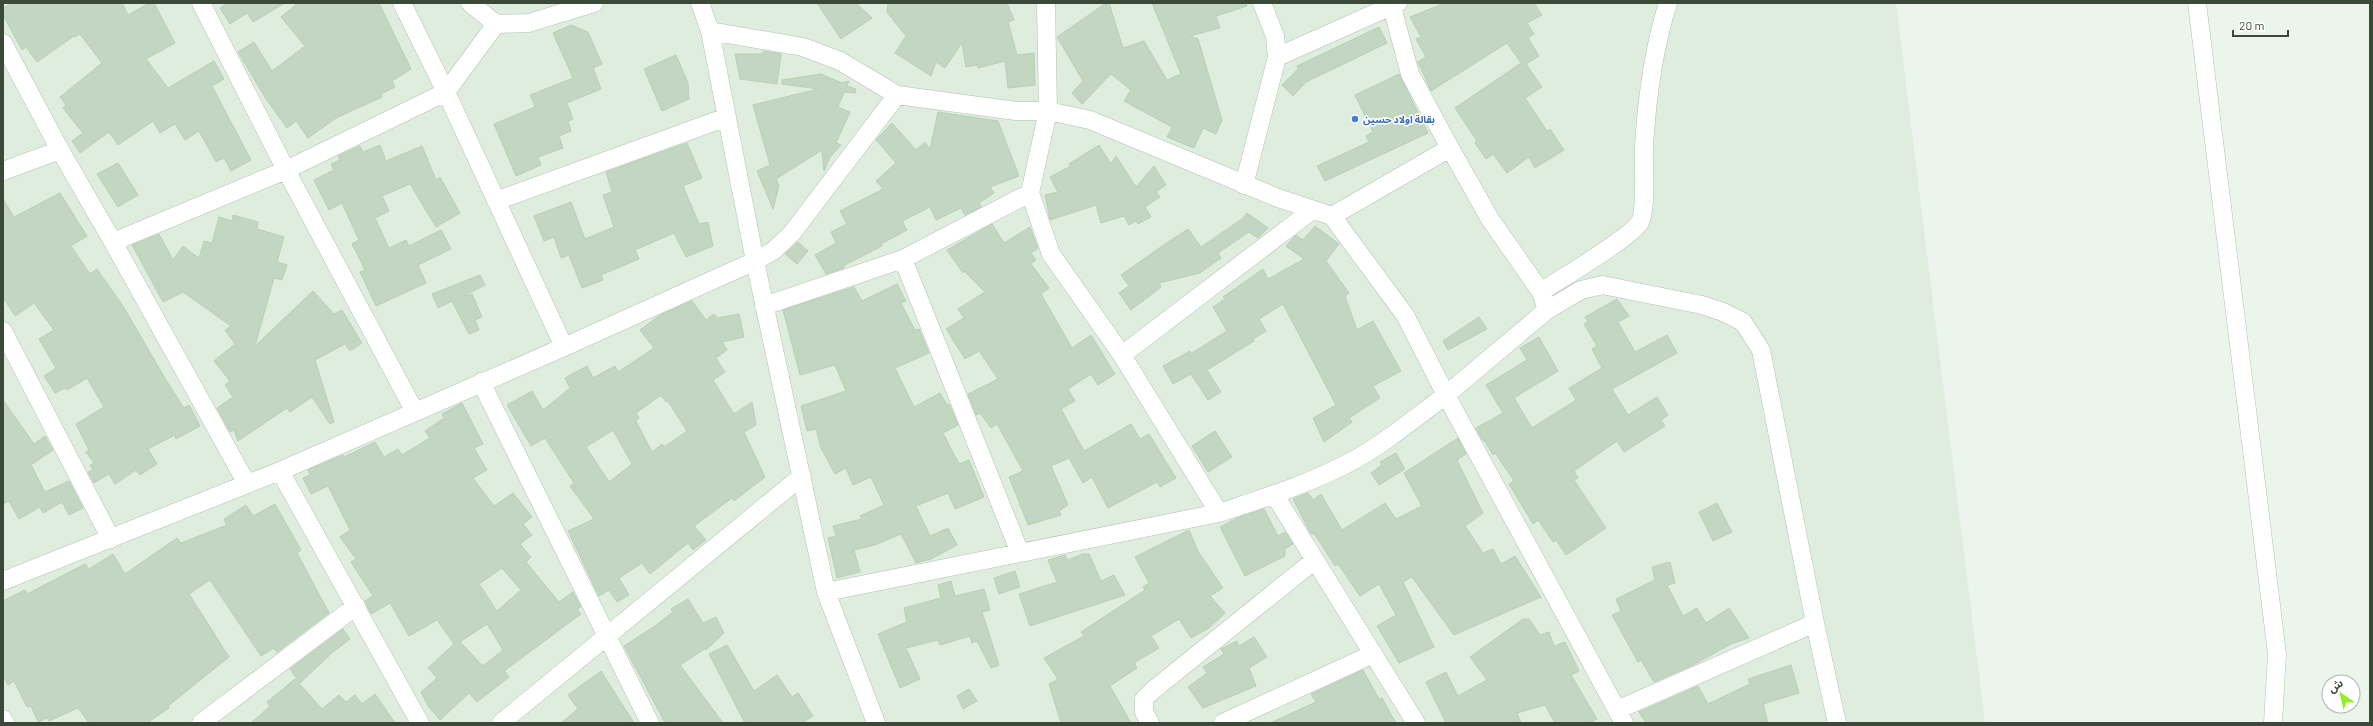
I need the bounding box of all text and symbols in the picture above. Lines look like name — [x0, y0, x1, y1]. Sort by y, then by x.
scale bar — [2233, 12, 2288, 38]
text: 20 m — [2239, 18, 2265, 32]
place label: بقالة اولاد حسين — [1363, 113, 1435, 126]
marker: بقالة اولاد حسين — [1350, 114, 1360, 124]
north arrow — [2321, 674, 2361, 714]
text: ش — [2325, 676, 2346, 696]

